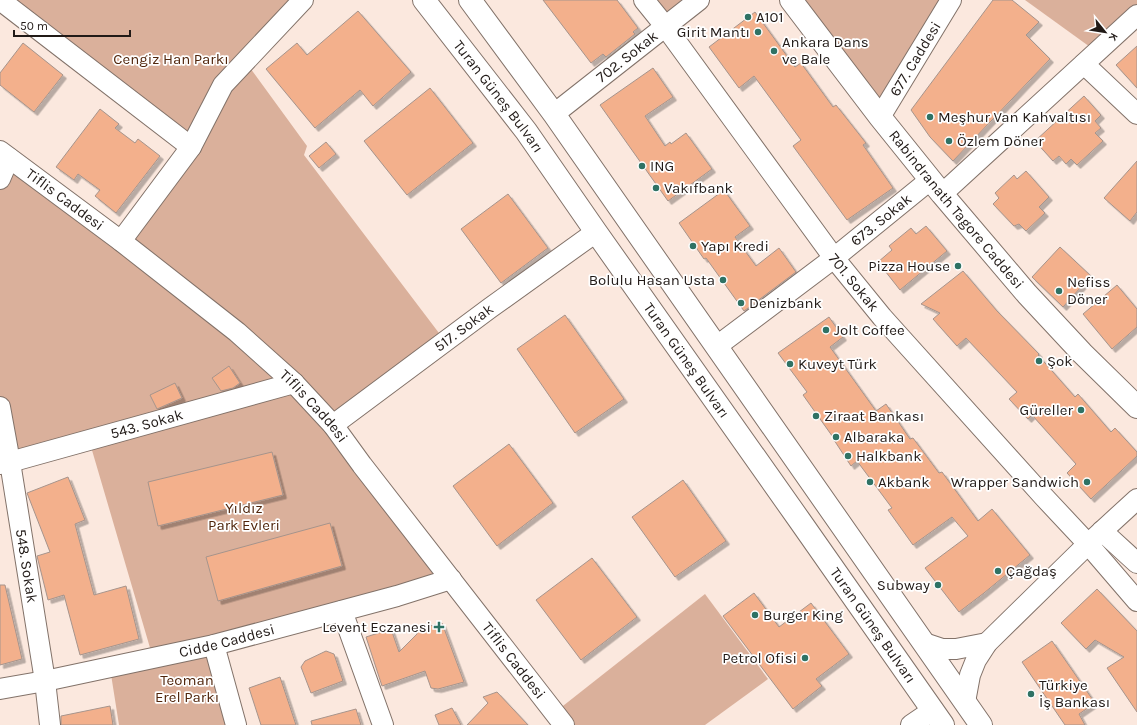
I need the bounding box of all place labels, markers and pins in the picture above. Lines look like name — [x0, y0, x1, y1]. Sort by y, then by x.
place label: A101 — [756, 8, 783, 26]
marker: A101 — [743, 12, 753, 22]
place label: Girit Mantı — [677, 23, 750, 41]
marker: Girit Mantı — [753, 27, 763, 37]
place label: Ankara Dans ve Bale — [782, 33, 869, 68]
marker: Ankara Dans ve Bale — [769, 46, 779, 56]
place label: Meşhur Van Kahvaltısı — [938, 108, 1091, 126]
marker: Meşhur Van Kahvaltısı — [925, 112, 935, 122]
place label: Özlem Döner — [957, 132, 1044, 150]
marker: Özlem Döner — [944, 136, 954, 146]
place label: ING — [650, 157, 674, 175]
marker: ING — [637, 161, 647, 171]
place label: Vakıfbank — [664, 179, 733, 197]
marker: Vakıfbank — [651, 183, 661, 193]
place label: Yapı Kredi — [701, 237, 769, 255]
marker: Yapı Kredi — [688, 241, 698, 251]
place label: Pizza House — [868, 257, 950, 275]
marker: Pizza House — [953, 261, 963, 271]
place label: Bolulu Hasan Usta — [589, 271, 715, 289]
place label: Nefiss Döner — [1067, 273, 1110, 308]
marker: Bolulu Hasan Usta — [718, 275, 728, 285]
marker: Nefiss Döner — [1054, 286, 1064, 296]
place label: Denizbank — [749, 294, 822, 312]
marker: Denizbank — [736, 298, 746, 308]
place label: Jolt Coffee — [834, 321, 905, 339]
marker: Jolt Coffee — [821, 325, 831, 335]
place label: Şok — [1047, 352, 1073, 370]
place label: Kuveyt Türk — [798, 355, 877, 373]
marker: Şok — [1034, 356, 1044, 366]
marker: Kuveyt Türk — [785, 359, 795, 369]
place label: Güreller — [1020, 401, 1074, 419]
marker: Güreller — [1076, 405, 1086, 415]
place label: Ziraat Bankası — [824, 407, 924, 425]
marker: Ziraat Bankası — [811, 411, 821, 421]
place label: Albaraka — [844, 428, 904, 446]
marker: Albaraka — [831, 432, 841, 442]
place label: Halkbank — [856, 447, 922, 465]
marker: Halkbank — [843, 451, 853, 461]
place label: Akbank — [878, 473, 930, 491]
place label: Wrapper Sandwich — [951, 473, 1079, 491]
marker: Akbank — [865, 477, 875, 487]
marker: Wrapper Sandwich — [1082, 477, 1092, 487]
place label: Çağdaş — [1006, 562, 1057, 580]
marker: Çağdaş — [993, 566, 1003, 576]
place label: Subway — [877, 576, 930, 594]
marker: Subway — [933, 580, 943, 590]
place label: Burger King — [763, 606, 843, 624]
marker: Burger King — [750, 610, 760, 620]
place label: Levent Eczanesi — [322, 618, 431, 636]
marker: Levent Eczanesi — [434, 622, 444, 632]
place label: Petrol Ofisi — [722, 649, 797, 667]
marker: Petrol Ofisi — [800, 653, 810, 663]
place label: Türkiye İş Bankası — [1039, 676, 1110, 711]
marker: Türkiye İş Bankası — [1026, 689, 1036, 699]

